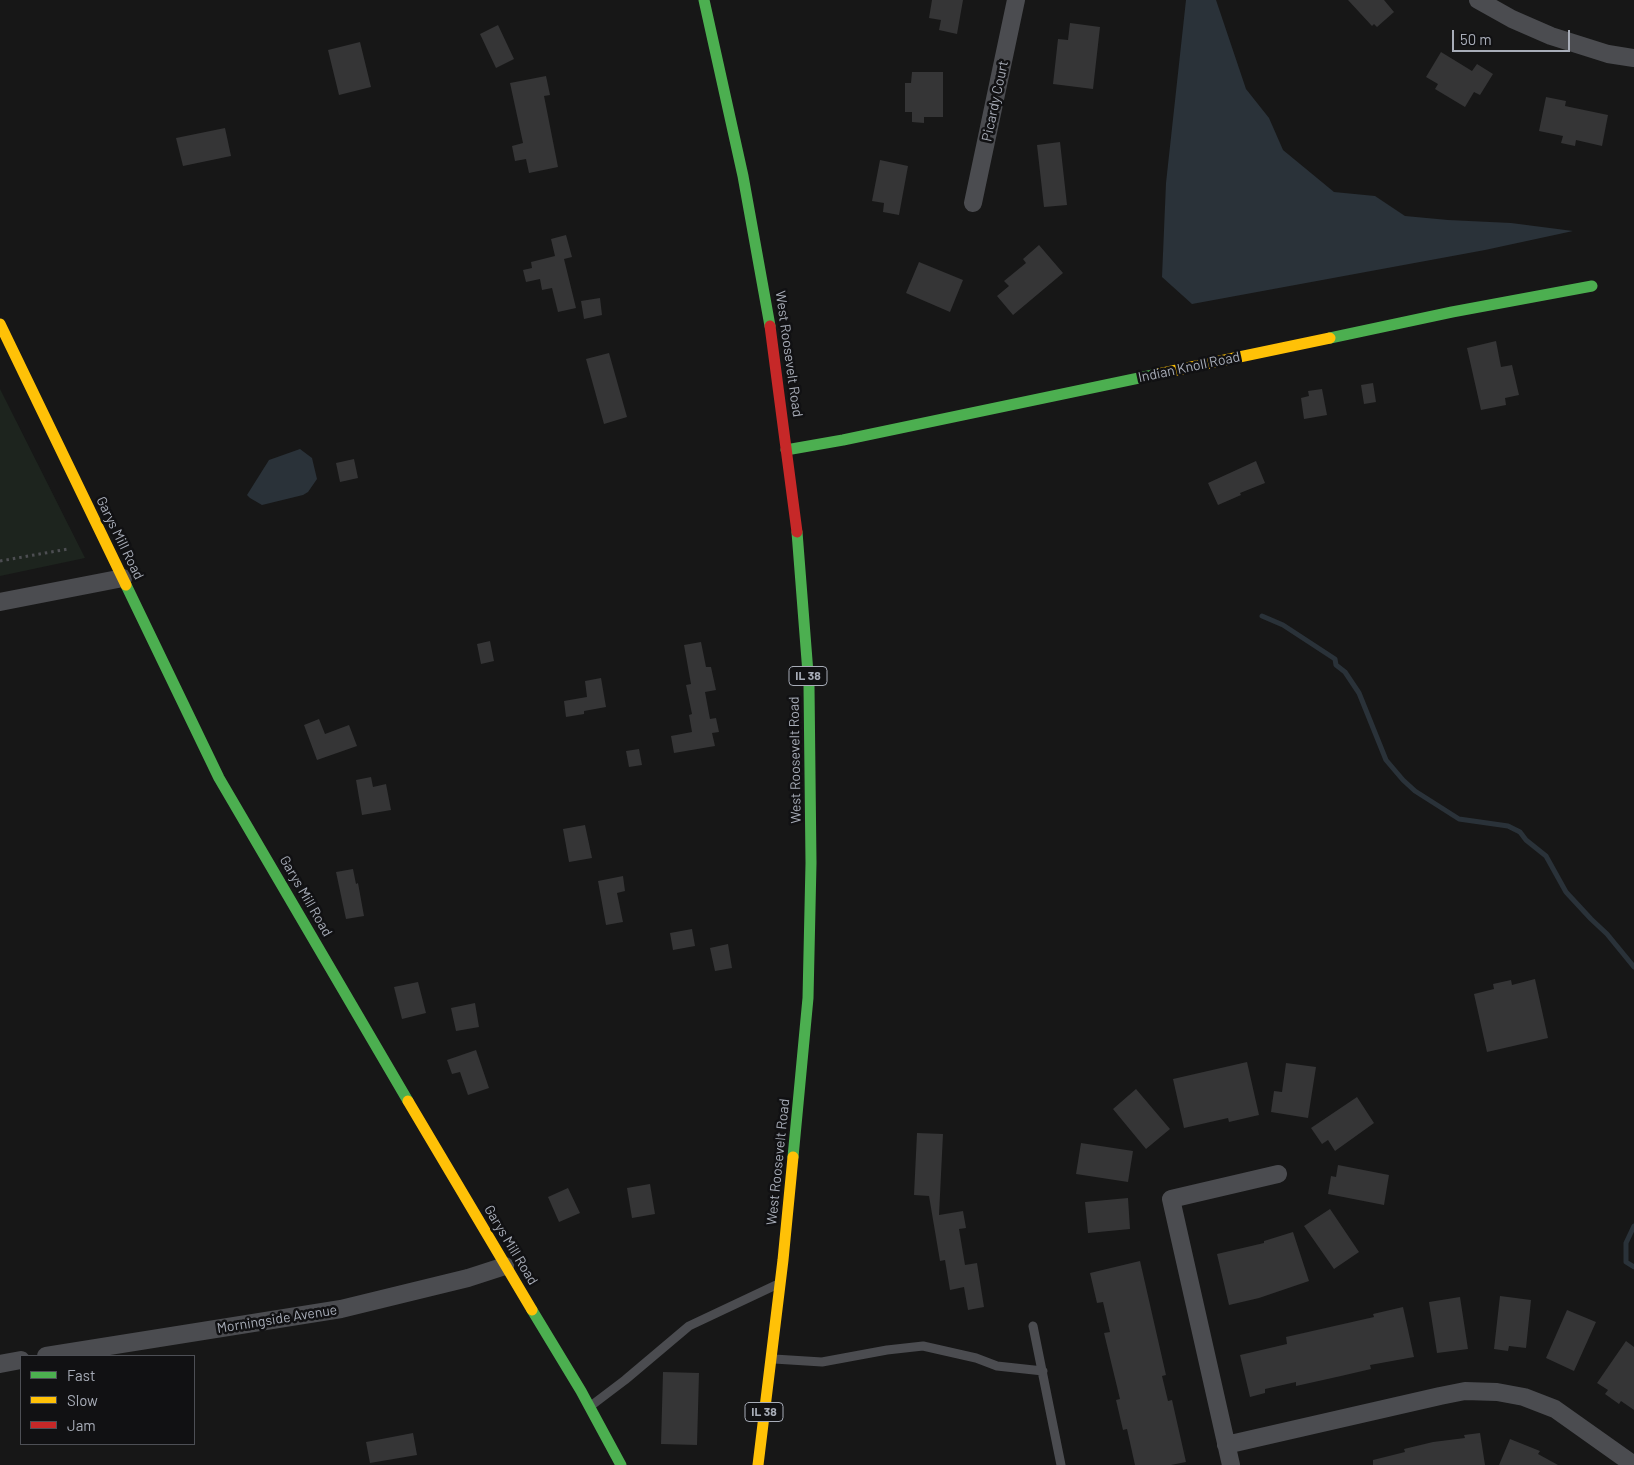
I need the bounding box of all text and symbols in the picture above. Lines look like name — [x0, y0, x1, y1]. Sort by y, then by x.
scale bar — [1454, 20, 1572, 52]
text: 50 m — [1460, 30, 1492, 48]
street label: Picardy Court — [978, 59, 1012, 143]
street label: West Roosevelt Road — [772, 290, 806, 418]
street label: Indian Knoll Road — [1137, 348, 1241, 386]
street label: Garys Mill Road — [93, 494, 147, 582]
road number: IL 38 — [789, 666, 827, 686]
street label: West Roosevelt Road — [785, 696, 805, 824]
street label: Garys Mill Road — [276, 853, 336, 939]
street label: West Roosevelt Road — [763, 1098, 793, 1226]
street label: Garys Mill Road — [481, 1202, 541, 1288]
street label: Morningside Avenue — [216, 1301, 338, 1337]
legend — [20, 1355, 195, 1445]
text: Fast — [67, 1366, 95, 1384]
text: Slow — [67, 1391, 98, 1409]
road number: IL 38 — [745, 1402, 783, 1421]
text: Jam — [67, 1416, 96, 1434]

